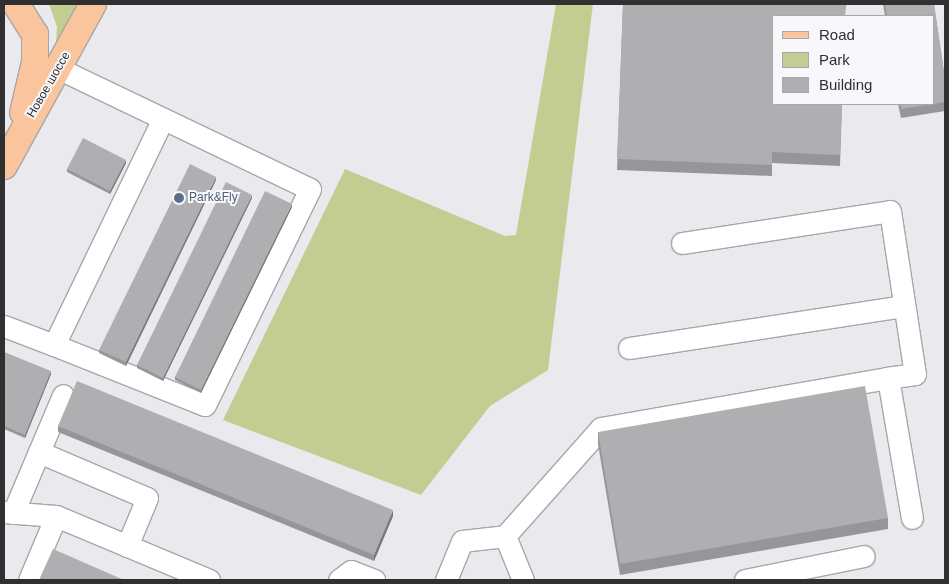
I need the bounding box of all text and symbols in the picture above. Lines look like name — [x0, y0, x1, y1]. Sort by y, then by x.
legend — [772, 15, 934, 105]
text: Road — [819, 26, 855, 43]
street label: Новое шоссе — [24, 50, 74, 120]
text: Park — [819, 51, 850, 68]
text: Building — [819, 76, 872, 93]
place label: Park&Fly — [189, 191, 238, 205]
marker: Park&Fly — [173, 192, 185, 204]

